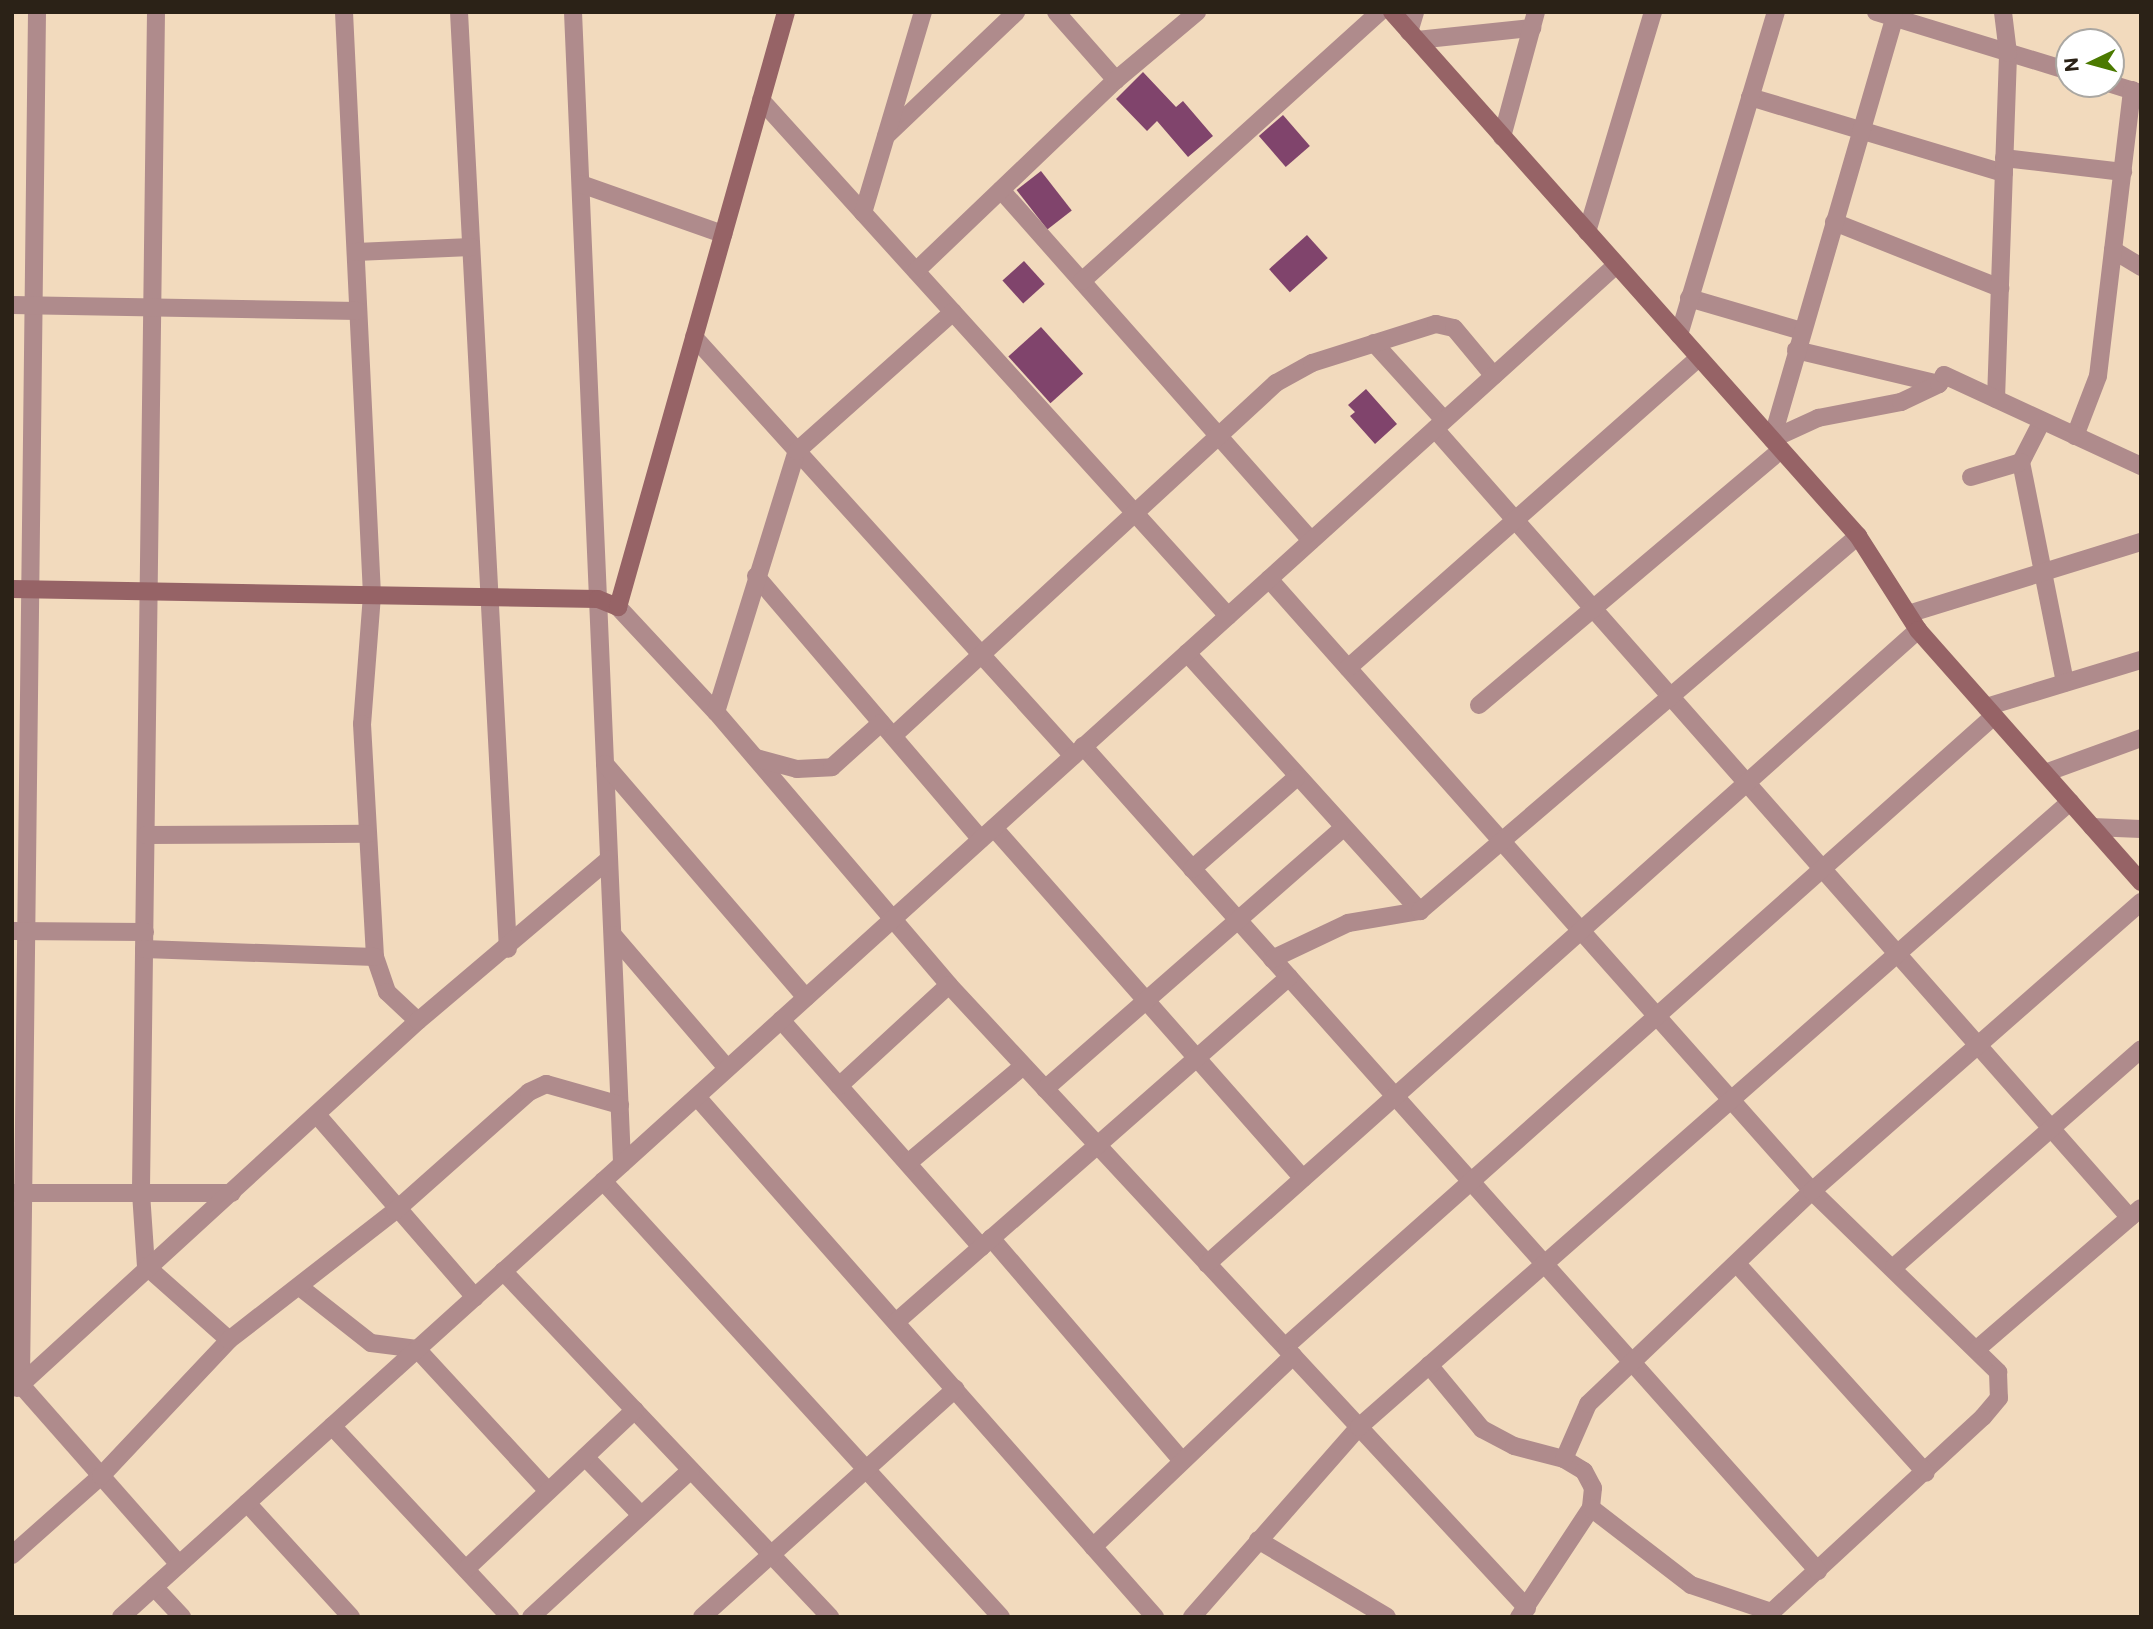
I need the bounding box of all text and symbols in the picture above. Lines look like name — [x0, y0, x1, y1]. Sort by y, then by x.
north arrow — [2055, 28, 2125, 98]
text: N — [2058, 57, 2083, 73]

